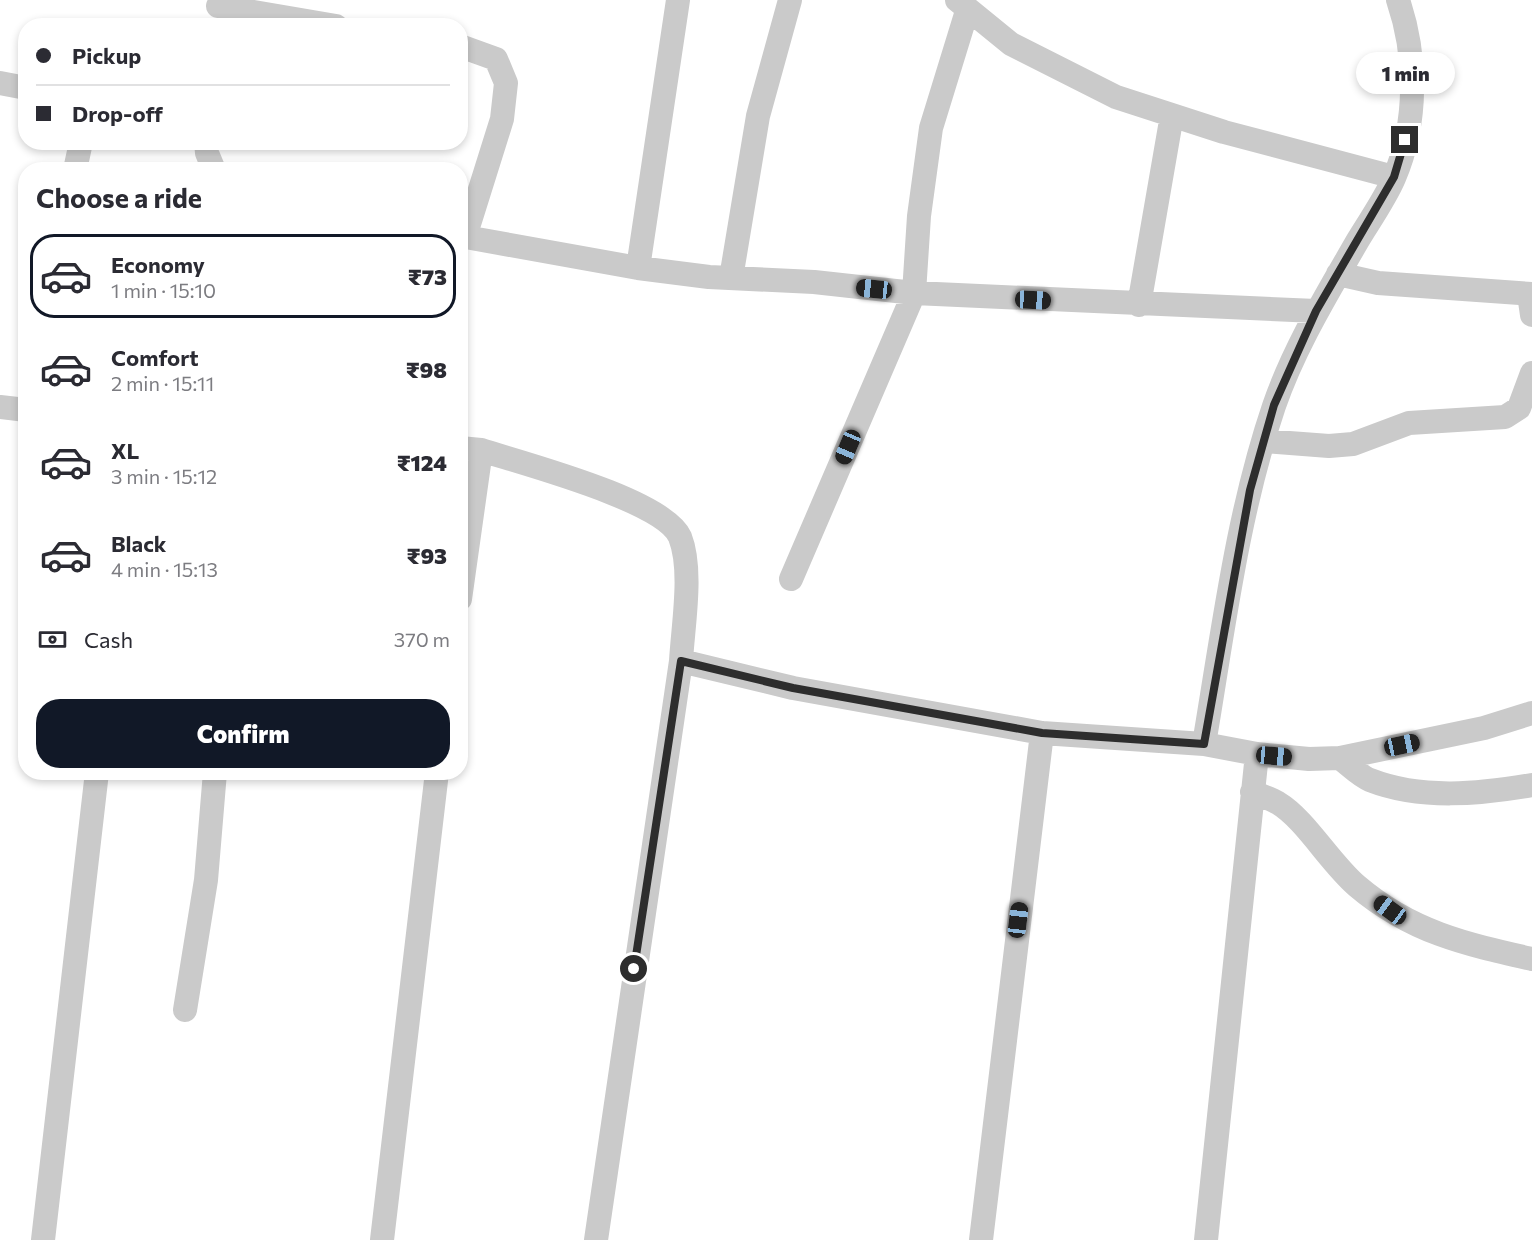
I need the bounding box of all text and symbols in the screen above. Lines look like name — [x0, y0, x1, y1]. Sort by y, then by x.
text: Pickup — [72, 42, 141, 69]
callout: 1 min — [1356, 53, 1454, 95]
text: 1 min — [1381, 61, 1430, 85]
text: Drop-off — [72, 100, 163, 127]
route end — [1391, 126, 1418, 153]
text: Choose a ride — [36, 181, 202, 214]
icon: car — [39, 249, 93, 303]
text: Economy — [111, 251, 205, 278]
text: ₹73 — [408, 263, 447, 290]
text: 1 min · 15:10 — [111, 278, 216, 302]
car — [855, 278, 893, 300]
car — [1015, 290, 1051, 310]
icon: car — [39, 342, 93, 396]
text: Comfort — [111, 344, 199, 371]
text: ₹98 — [406, 356, 447, 383]
text: 2 min · 15:11 — [111, 371, 214, 395]
car — [833, 427, 863, 467]
icon: car — [39, 435, 93, 489]
text: XL — [111, 437, 139, 464]
text: ₹124 — [397, 449, 447, 476]
text: 3 min · 15:12 — [111, 464, 217, 488]
icon: car — [39, 528, 93, 582]
text: Black — [111, 530, 166, 557]
text: ₹93 — [407, 542, 447, 569]
text: 4 min · 15:13 — [111, 557, 218, 581]
icon: cash — [36, 623, 69, 656]
text: Cash — [84, 626, 133, 653]
text: 370 m — [394, 627, 450, 651]
button: Confirm — [36, 699, 450, 768]
car — [1383, 732, 1421, 758]
car — [1255, 745, 1293, 767]
car — [1370, 892, 1410, 928]
car — [1007, 901, 1029, 939]
route start — [620, 955, 647, 982]

